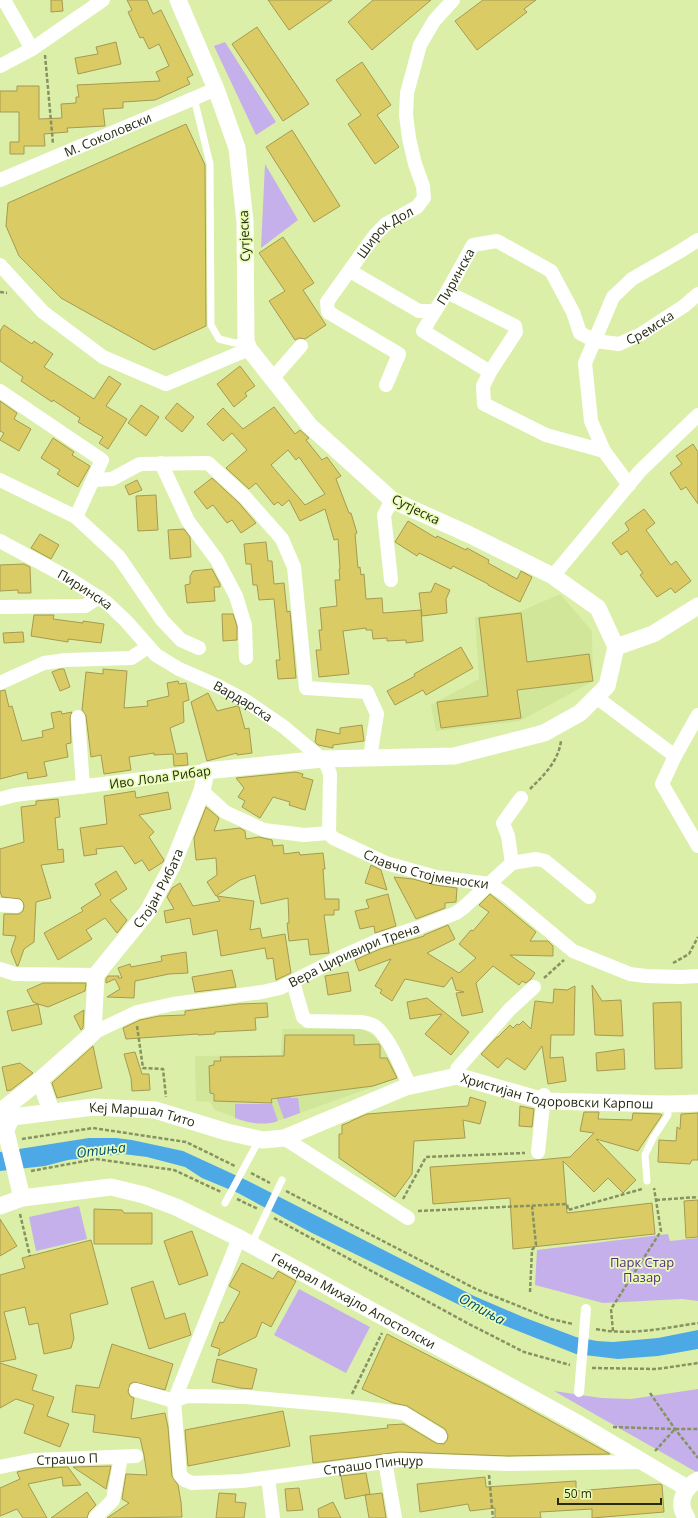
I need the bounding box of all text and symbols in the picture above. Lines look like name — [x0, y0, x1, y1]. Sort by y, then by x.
street label: М. Соколовски — [61, 108, 154, 161]
street label: Широк Дол — [352, 202, 416, 262]
street label: Сутјеска — [234, 210, 254, 262]
street label: Пиринска — [432, 245, 479, 308]
street label: Сремска — [623, 306, 677, 349]
street label: Сутјеска — [389, 490, 443, 528]
street label: Пиринска — [55, 565, 117, 613]
street label: Вардарска — [210, 676, 276, 726]
street label: Иво Лола Рибар — [108, 761, 212, 793]
street label: Славчо Стојменоски — [361, 845, 490, 893]
street label: Стојан Рибата — [129, 846, 187, 932]
street label: Вера Циривири Трена — [285, 919, 422, 991]
street label: Христијан Тодоровски Карпош — [459, 1069, 654, 1113]
street label: Кеј Маршал Тито — [88, 1098, 198, 1131]
water label: Отиња — [75, 1137, 127, 1162]
street label: Генерал Михајло Апостолски — [268, 1248, 439, 1353]
park label: Парк Стар Пазар — [610, 1253, 674, 1286]
water label: Отиња — [456, 1288, 509, 1329]
street label: Страшо П — [36, 1448, 98, 1469]
street label: Страшо Пинџур — [322, 1451, 424, 1479]
scale bar — [558, 1480, 661, 1506]
text: 50 m — [564, 1485, 592, 1502]

